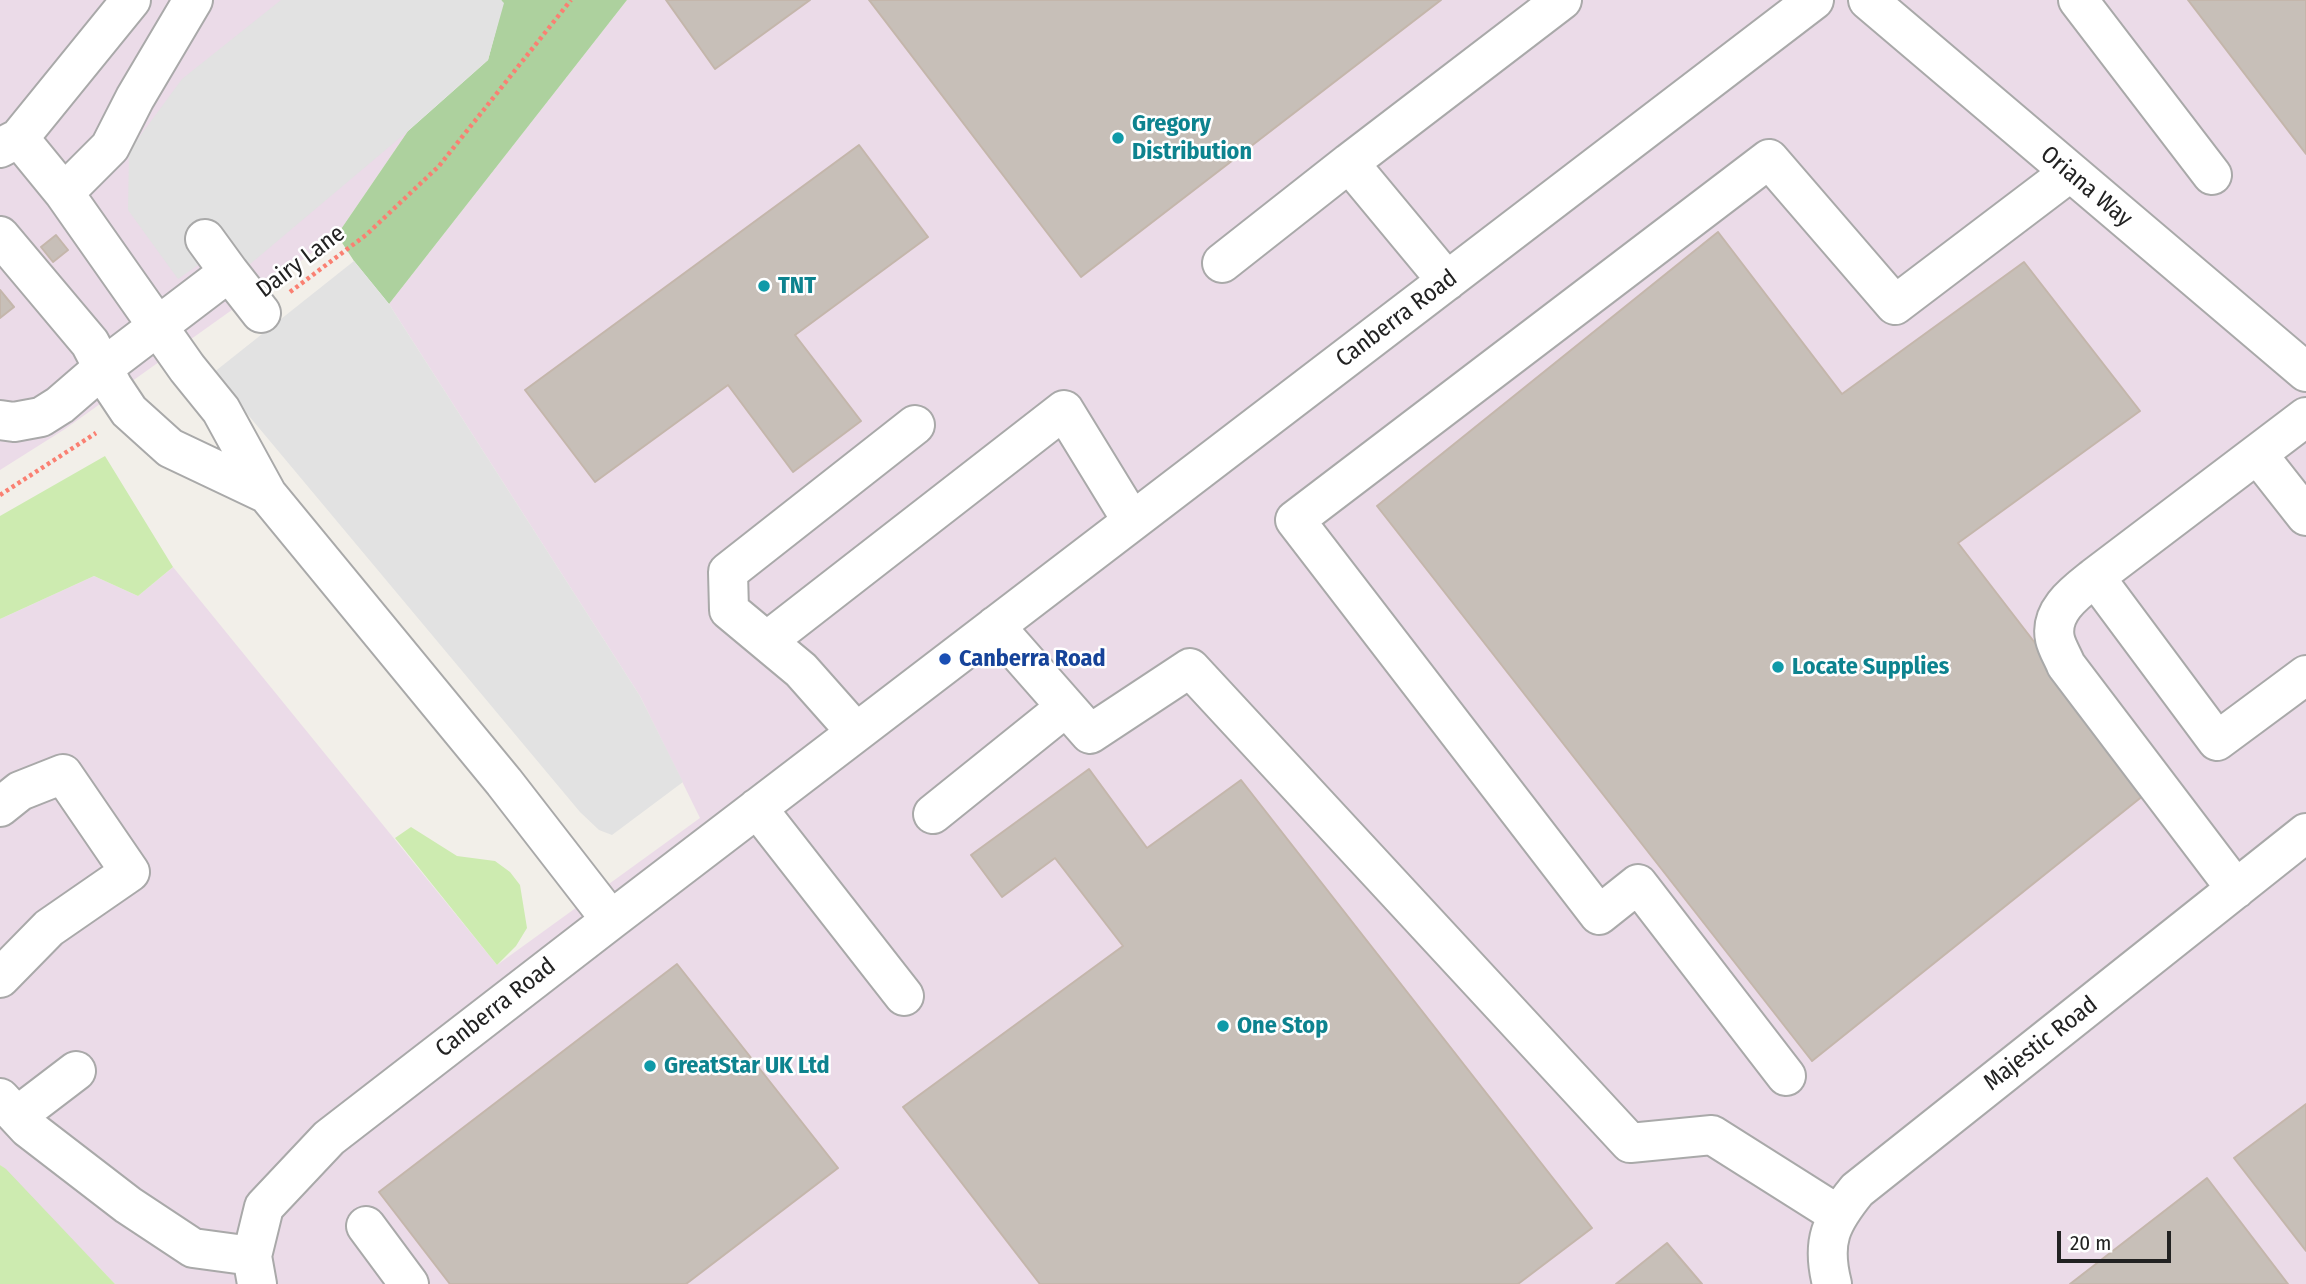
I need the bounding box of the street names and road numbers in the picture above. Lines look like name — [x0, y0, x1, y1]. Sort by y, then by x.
street label: Oriana Way — [2034, 140, 2138, 234]
street label: Dairy Lane — [251, 220, 351, 304]
street label: Canberra Road — [1331, 264, 1463, 374]
street label: Canberra Road — [430, 952, 562, 1064]
street label: Majestic Road — [1978, 991, 2104, 1097]

